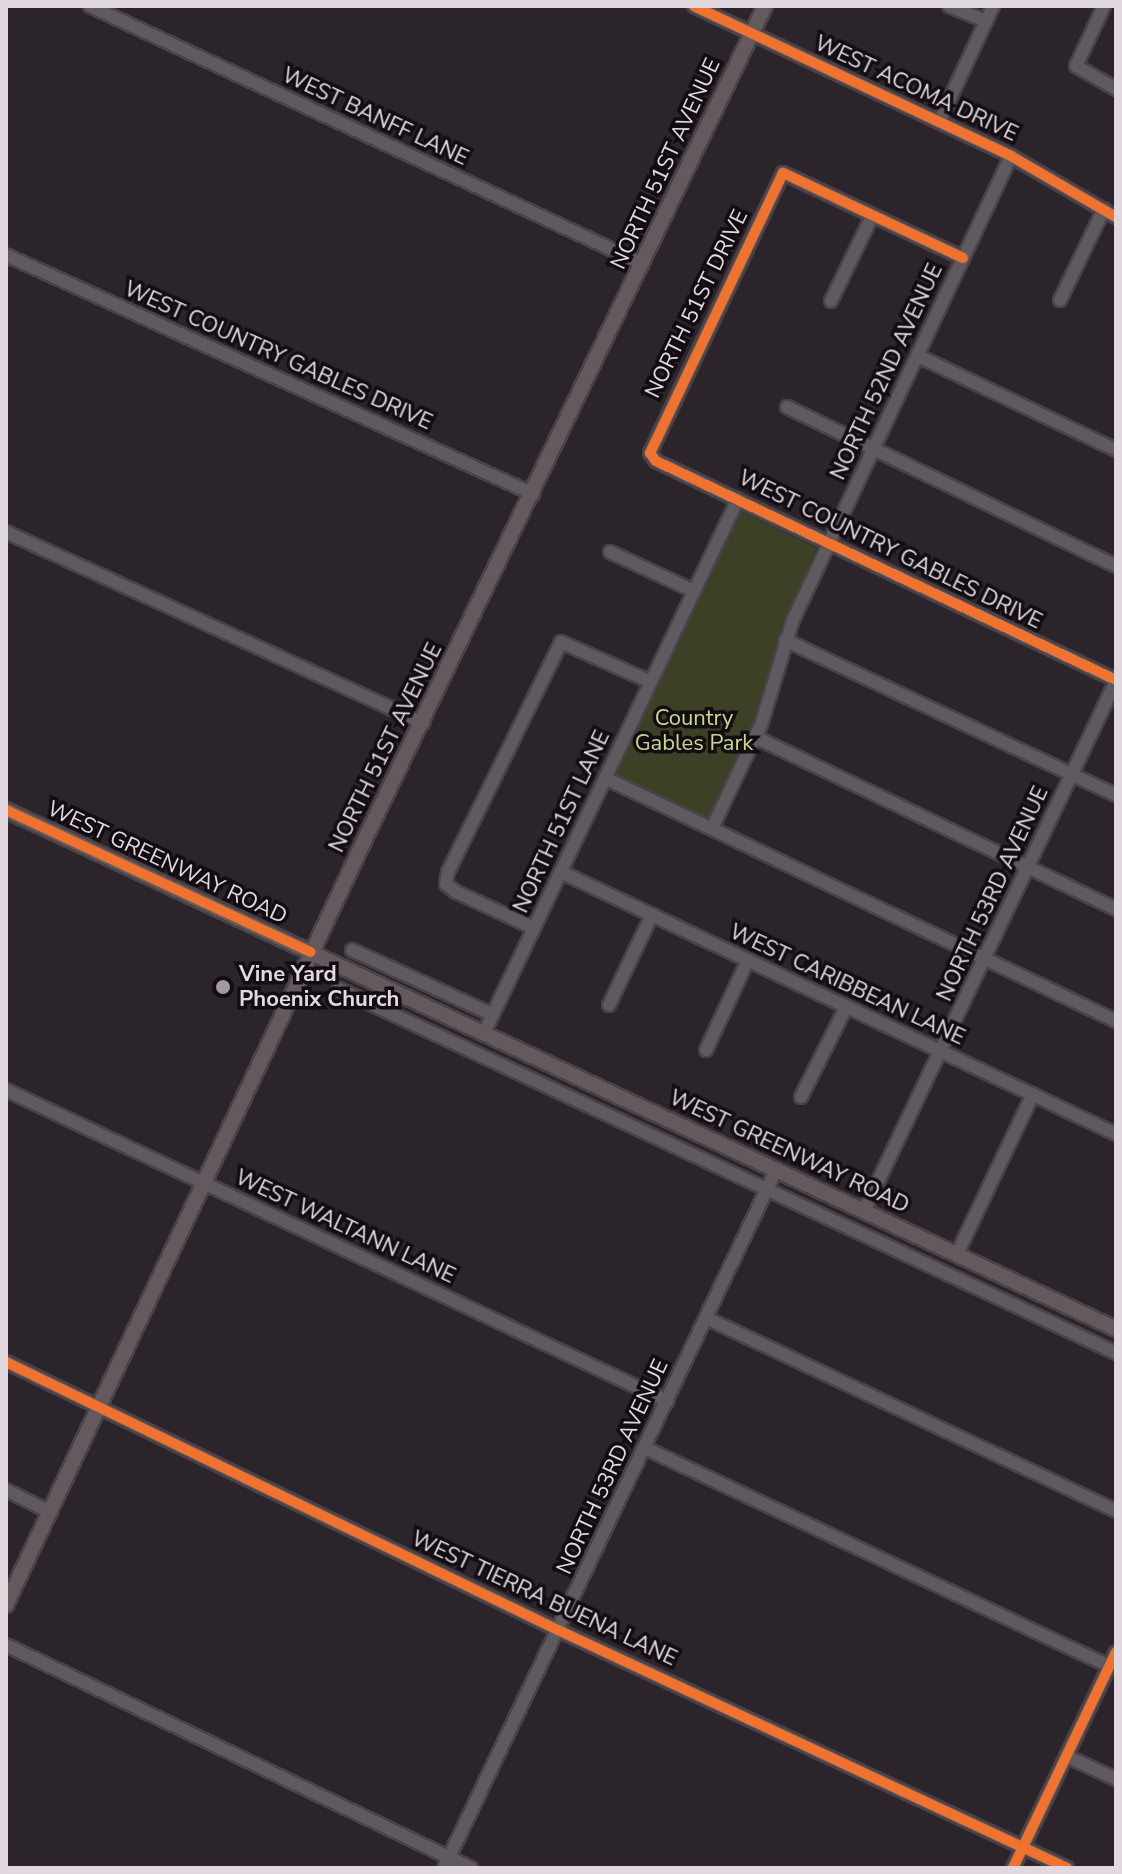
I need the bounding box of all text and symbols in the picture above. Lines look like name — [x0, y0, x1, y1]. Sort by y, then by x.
street label: WEST ACOMA DRIVE — [810, 30, 1022, 148]
street label: NORTH 51ST AVENUE — [606, 54, 726, 274]
street label: WEST BANFF LANE — [278, 62, 472, 172]
street label: NORTH 51ST DRIVE — [640, 206, 754, 402]
street label: NORTH 52ND AVENUE — [825, 260, 949, 484]
street label: WEST COUNTRY GABLES DRIVE — [120, 276, 436, 436]
street label: WEST COUNTRY GABLES DRIVE — [734, 465, 1046, 635]
street label: NORTH 51ST AVENUE — [324, 639, 448, 857]
park label: Country Gables Park — [635, 705, 753, 756]
street label: NORTH 51ST LANE — [508, 727, 616, 917]
street label: NORTH 53RD AVENUE — [932, 782, 1054, 1006]
street label: WEST GREENWAY ROAD — [43, 796, 291, 930]
street label: WEST CARIBBEAN LANE — [725, 919, 969, 1051]
place label: Vine Yard Phoenix Church — [239, 961, 399, 1012]
marker: Vine Yard Phoenix Church — [214, 978, 232, 996]
street label: WEST GREENWAY ROAD — [665, 1085, 913, 1219]
street label: WEST WALTANN LANE — [231, 1164, 459, 1290]
street label: NORTH 53RD AVENUE — [552, 1355, 674, 1579]
street label: WEST TIERRA BUENA LANE — [407, 1526, 681, 1672]

